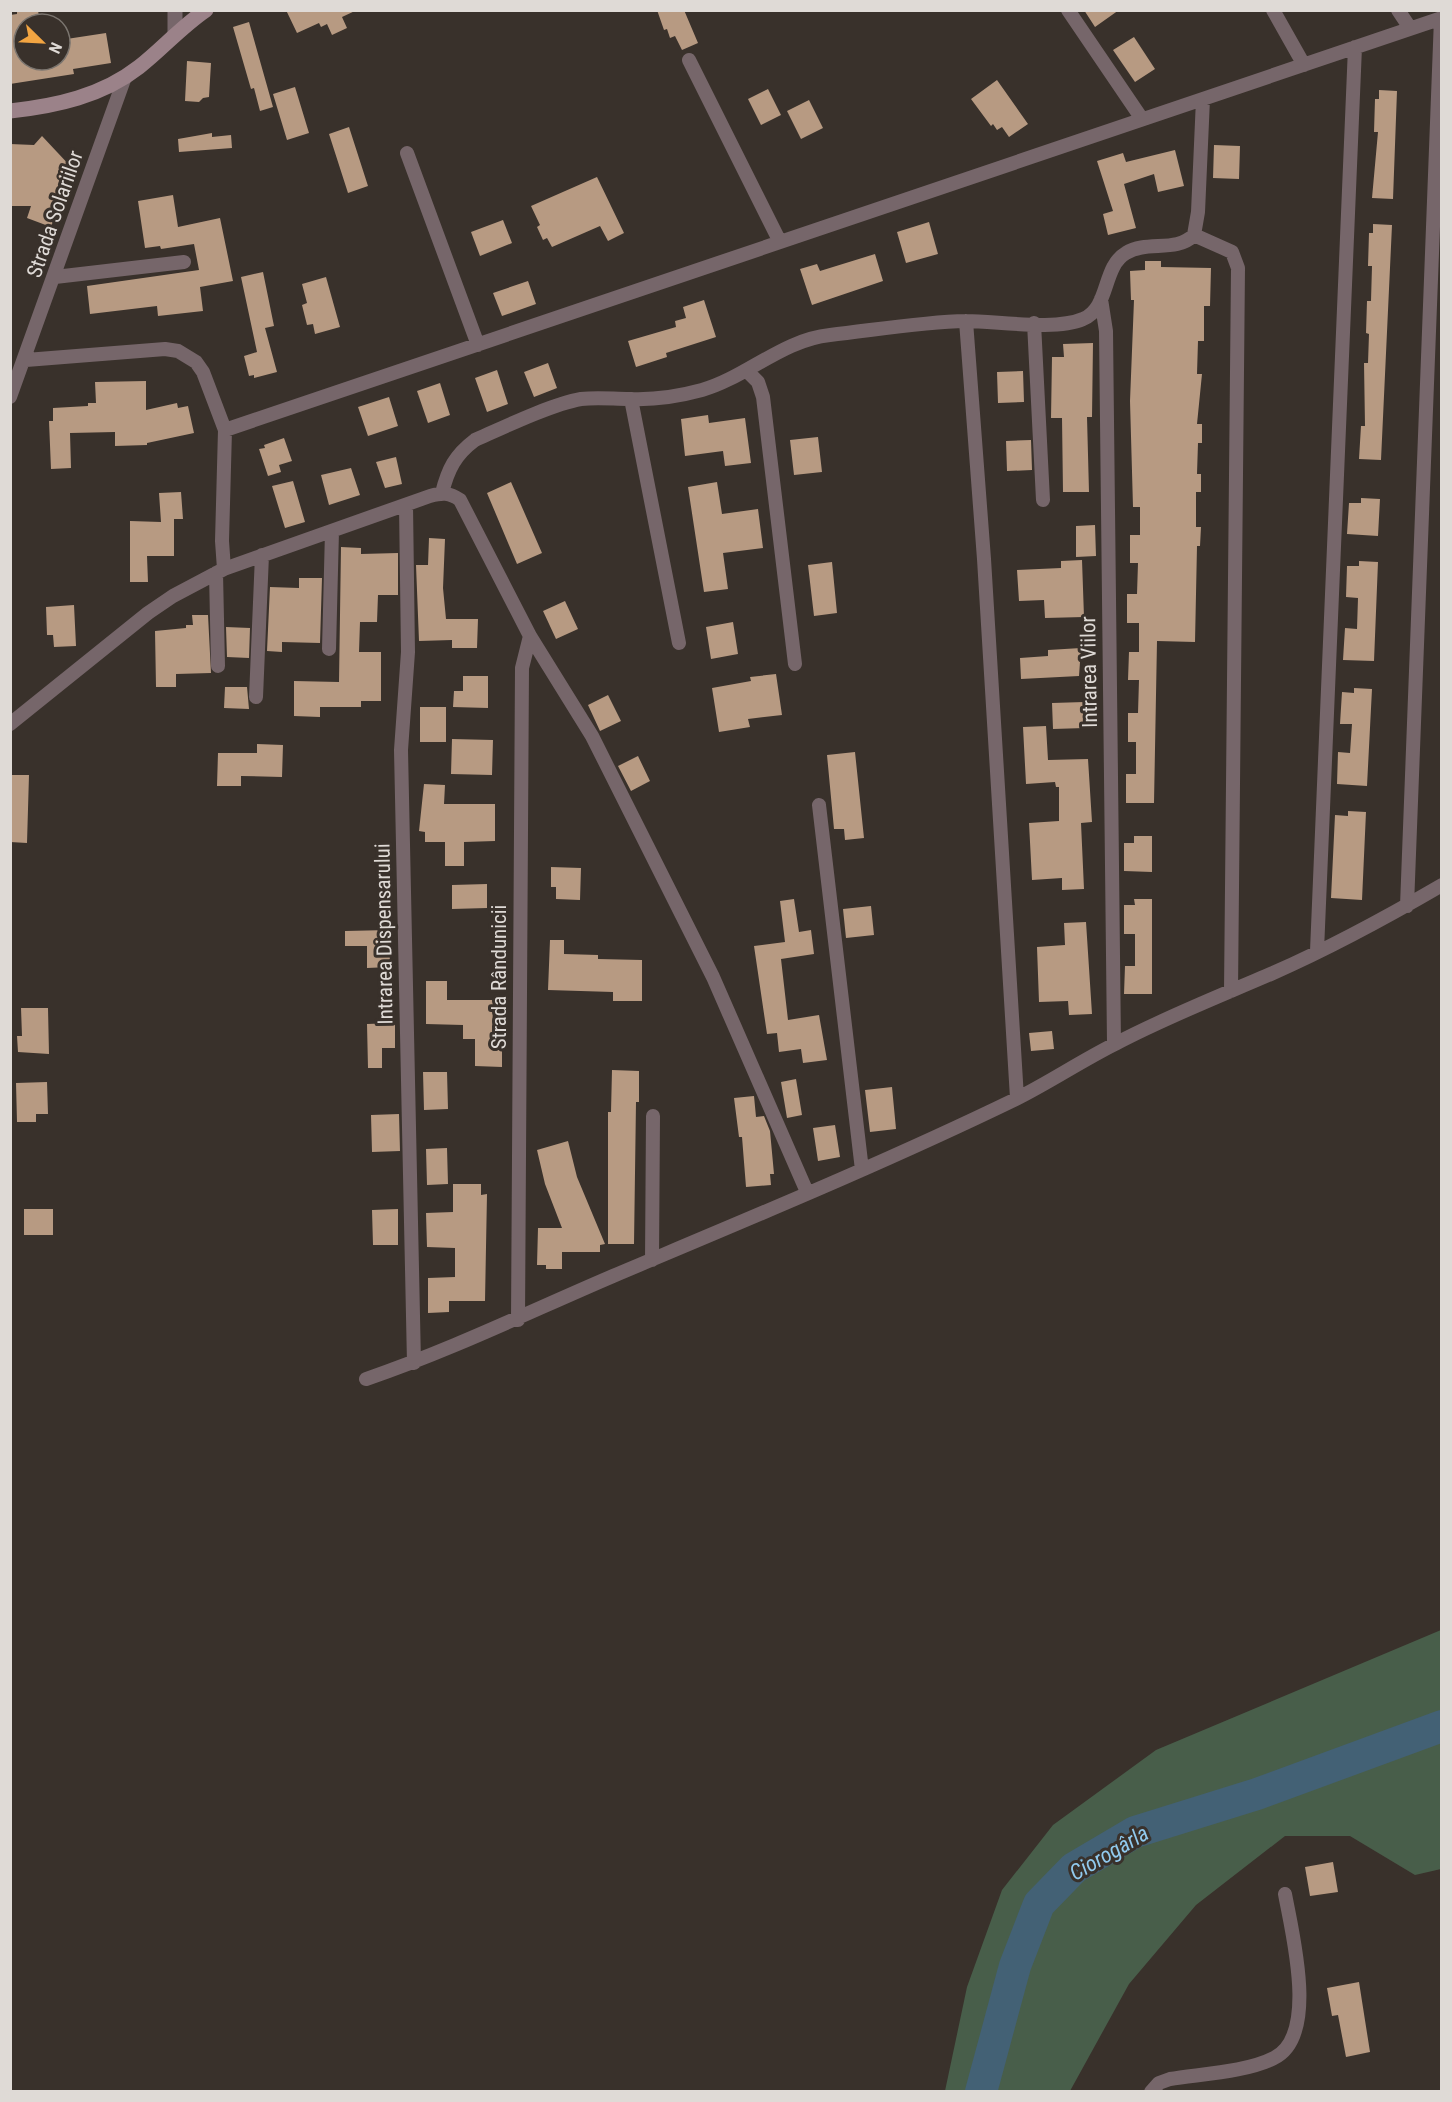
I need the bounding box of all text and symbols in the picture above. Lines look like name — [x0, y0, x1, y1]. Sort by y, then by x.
north arrow — [12, 12, 72, 72]
text: N — [45, 40, 66, 56]
street label: Strada Solariilor — [22, 147, 88, 281]
street label: Intrarea Viilor — [1076, 616, 1102, 728]
street label: Intrarea Dispensarului — [370, 843, 398, 1025]
street label: Strada Rândunicii — [487, 905, 511, 1049]
water label: Ciorogârla — [1065, 1820, 1153, 1886]

